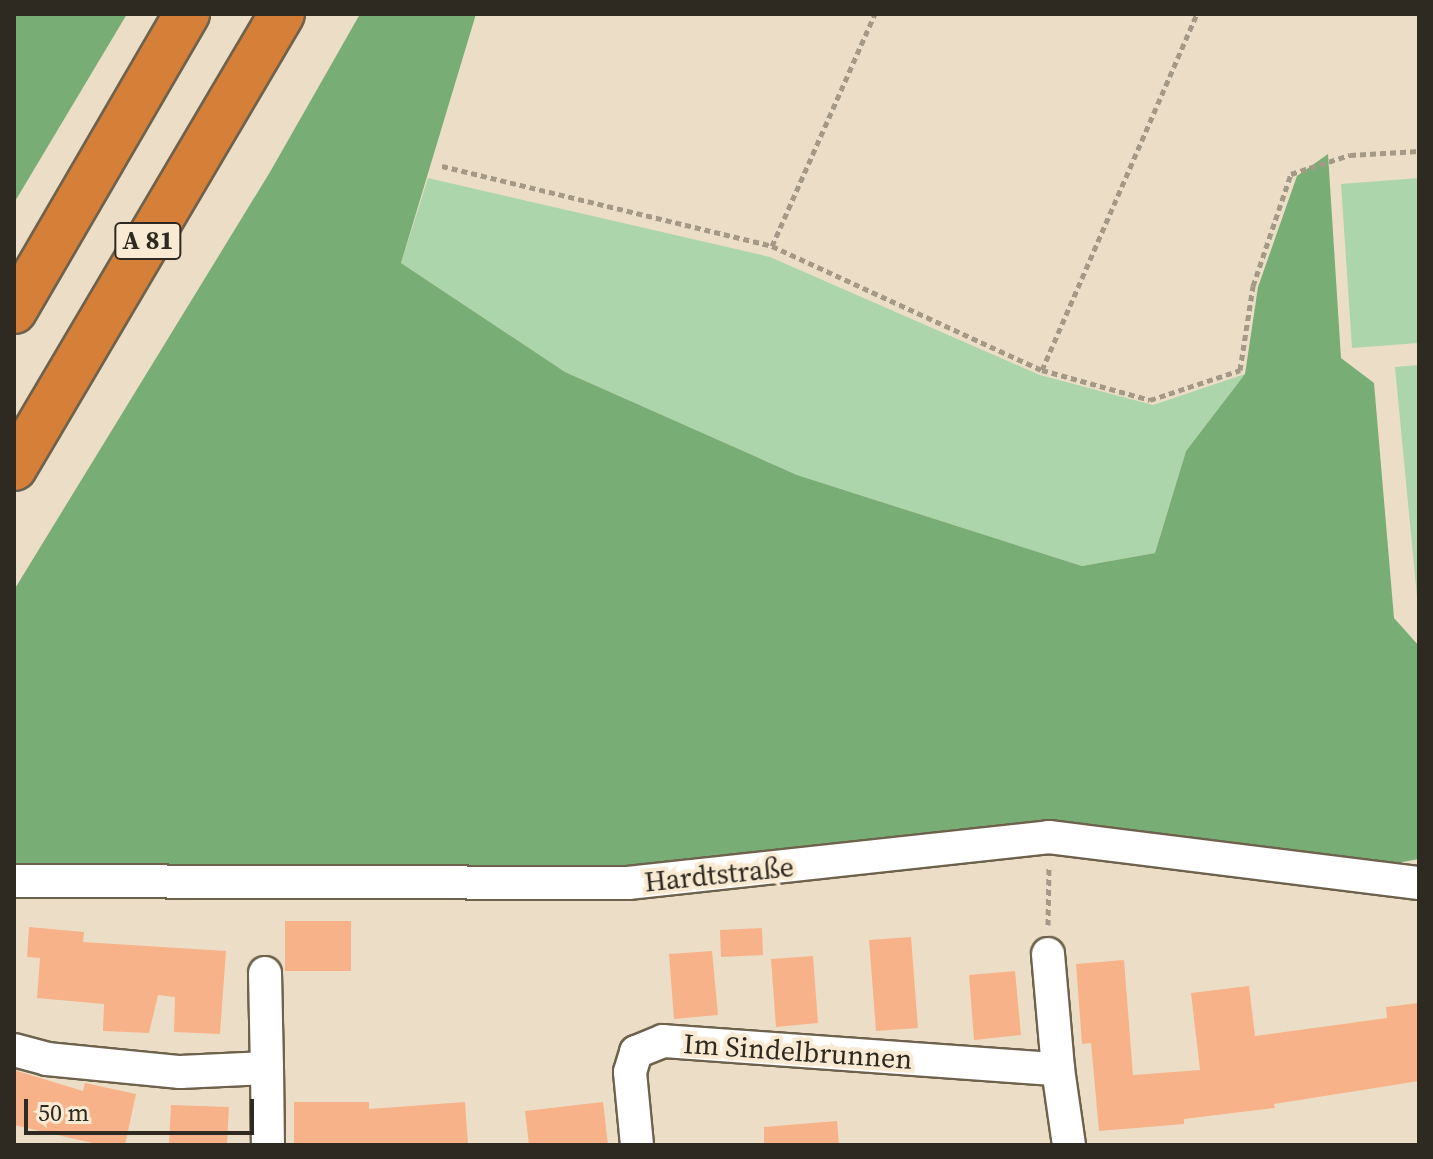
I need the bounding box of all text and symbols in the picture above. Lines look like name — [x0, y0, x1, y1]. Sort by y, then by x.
road number: A 81 — [114, 219, 182, 263]
street label: Hardtstraße — [643, 849, 795, 899]
street label: Im Sindelbrunnen — [682, 1026, 914, 1076]
scale bar — [28, 1083, 258, 1133]
text: 50 m — [38, 1096, 89, 1129]

